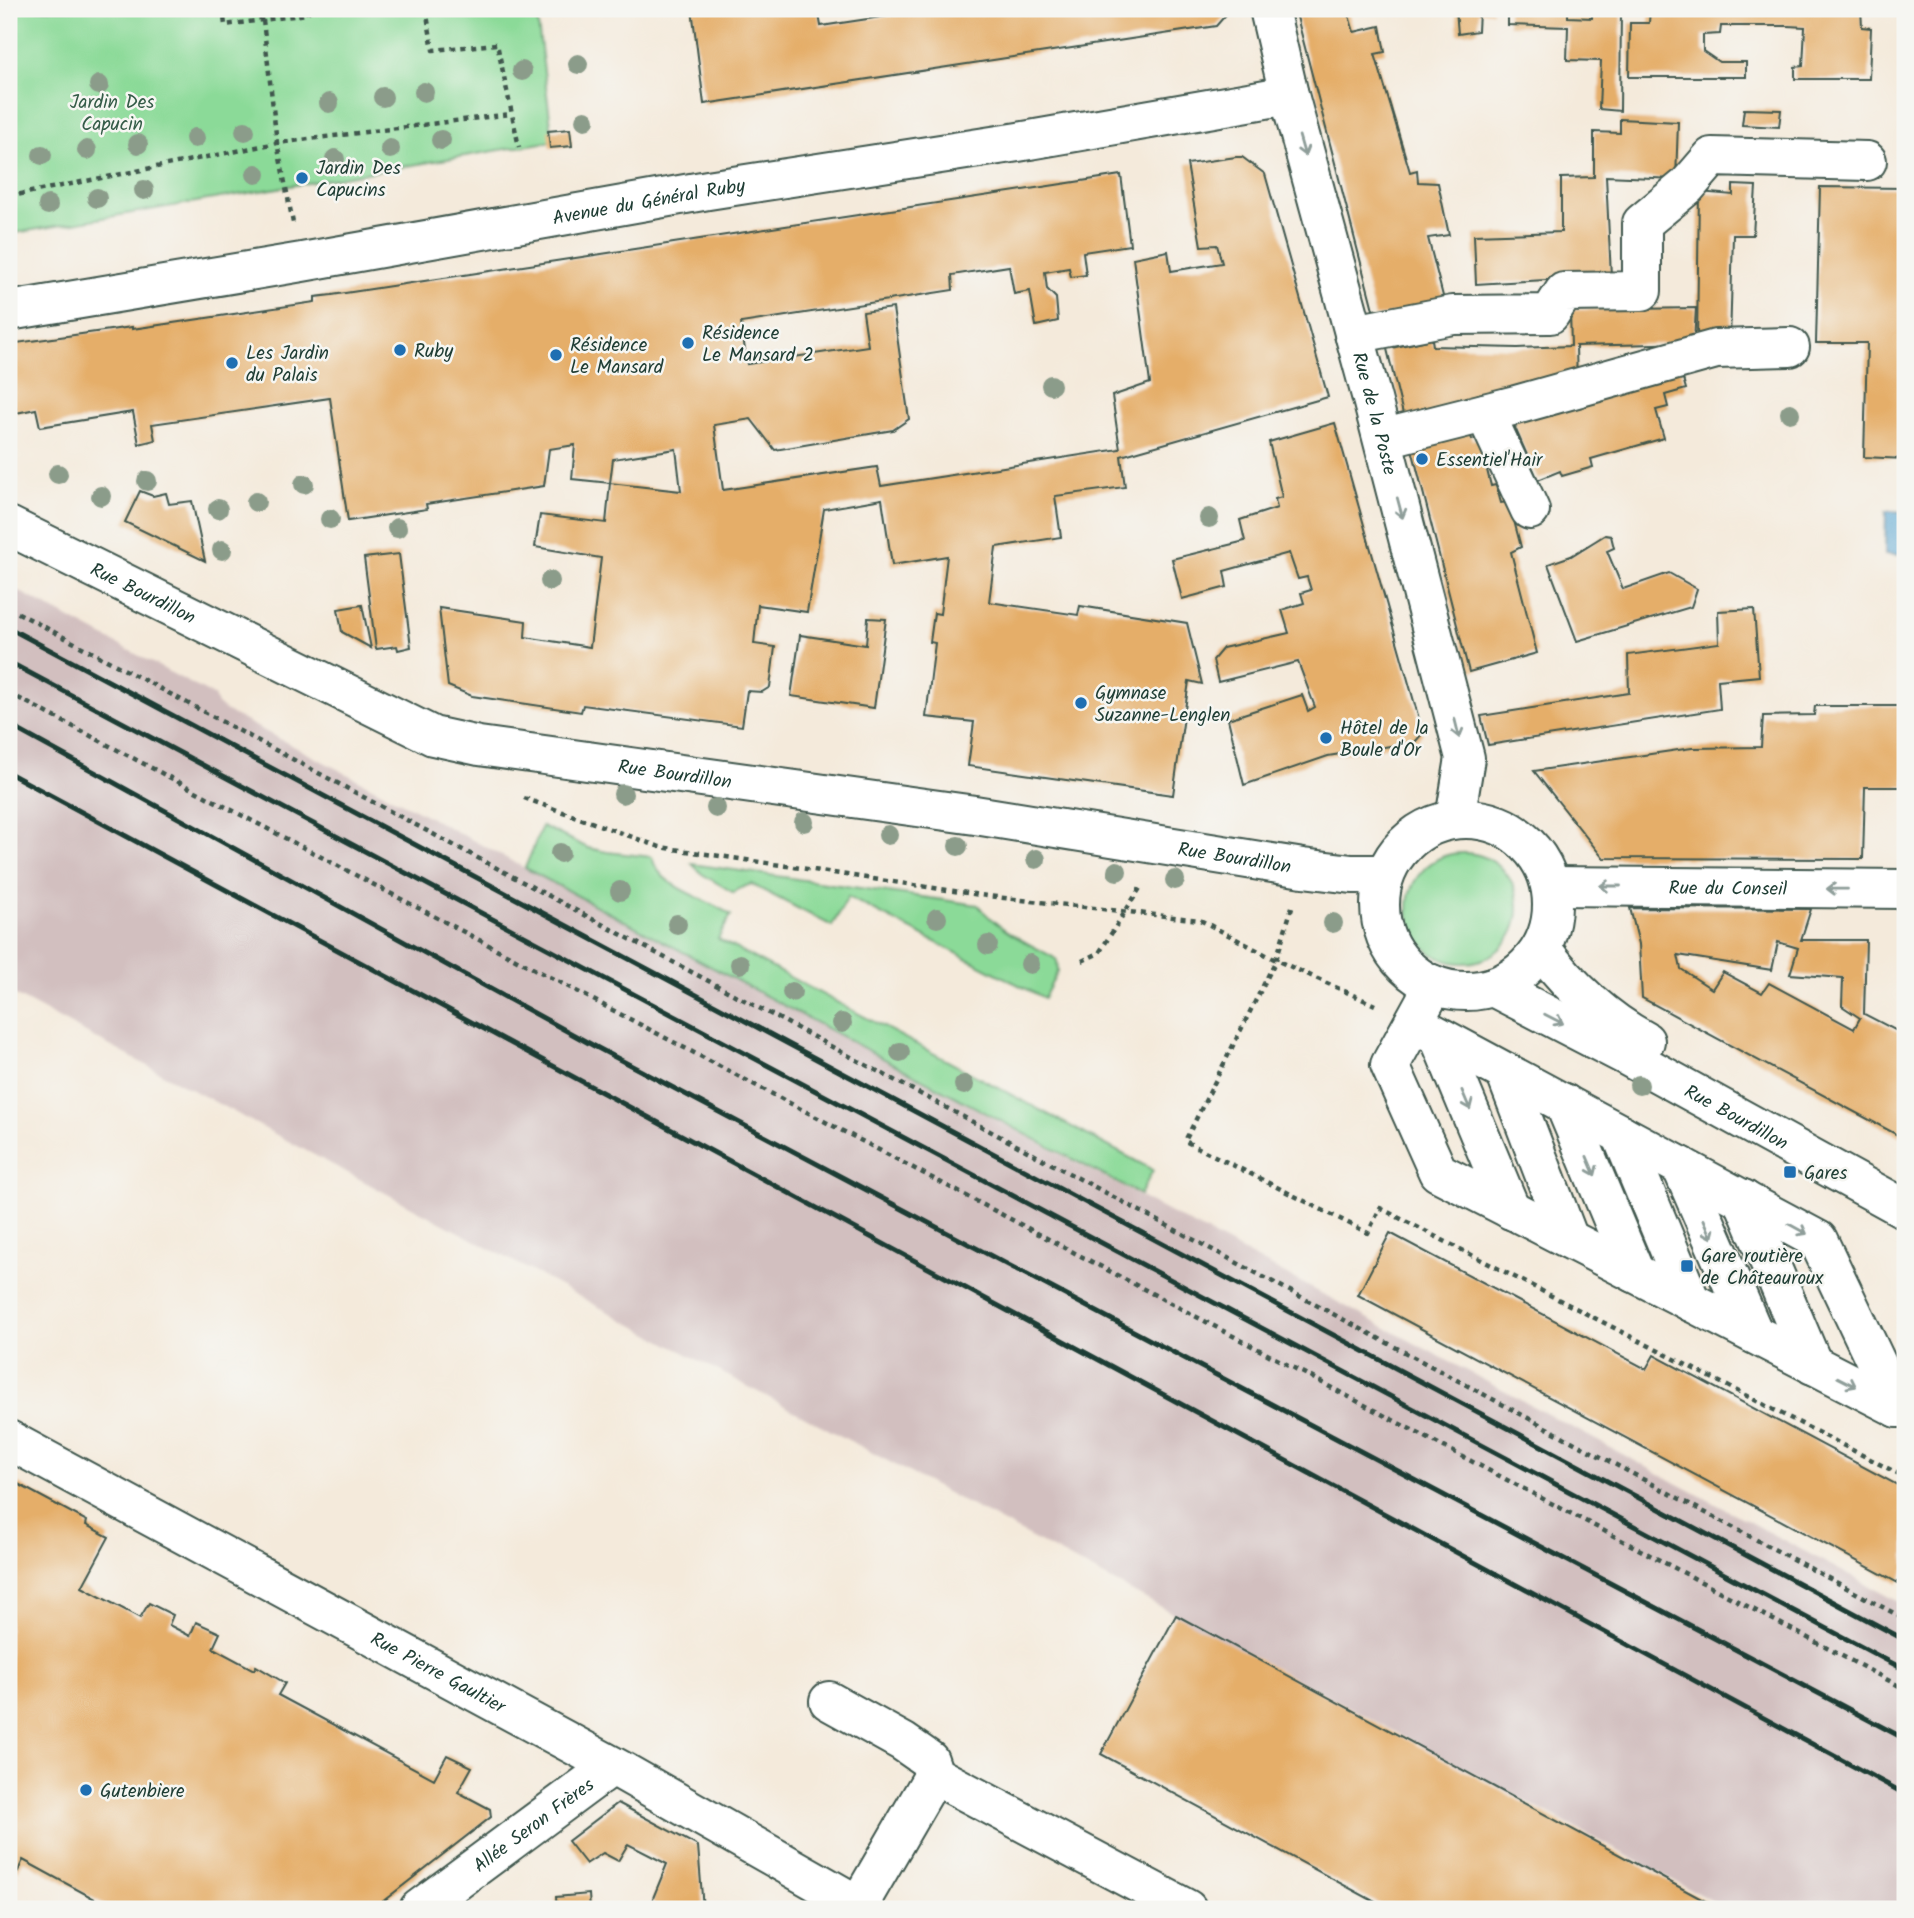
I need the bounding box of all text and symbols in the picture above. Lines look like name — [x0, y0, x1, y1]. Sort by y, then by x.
park label: Jardin Des Capucin — [70, 88, 154, 140]
one-way arrow — [1297, 135, 1310, 157]
place label: Jardin Des Capucins — [316, 154, 401, 206]
marker: Jardin Des Capucins — [294, 170, 310, 186]
street label: Avenue du Général Ruby — [550, 171, 748, 234]
place label: Résidence Le Mansard 2 — [702, 319, 814, 371]
place label: Résidence Le Mansard — [570, 331, 664, 383]
marker: Résidence Le Mansard 2 — [680, 335, 696, 351]
place label: Ruby — [414, 337, 454, 367]
place label: Les Jardin du Palais — [246, 339, 329, 391]
marker: Ruby — [392, 342, 408, 358]
marker: Résidence Le Mansard — [548, 347, 564, 363]
street label: Rue de la Poste — [1343, 349, 1404, 479]
marker: Les Jardin du Palais — [224, 355, 240, 371]
place label: Essentiel'Hair — [1436, 446, 1544, 476]
marker: Essentiel'Hair — [1414, 451, 1430, 467]
one-way arrow — [1395, 497, 1408, 519]
street label: Rue Bourdillon — [84, 555, 201, 633]
place label: Gymnase Suzanne-Lenglen — [1095, 679, 1230, 731]
marker: Gymnase Suzanne-Lenglen — [1073, 695, 1089, 711]
place label: Hôtel de la Boule d'Or — [1340, 714, 1429, 766]
one-way arrow — [1451, 716, 1464, 739]
marker: Hôtel de la Boule d'Or — [1318, 730, 1334, 746]
street label: Rue Bourdillon — [616, 752, 733, 798]
street label: Rue Bourdillon — [1175, 835, 1293, 883]
street label: Rue du Conseil — [1669, 874, 1788, 905]
one-way arrow — [1598, 880, 1621, 893]
one-way arrow — [1826, 882, 1849, 896]
one-way arrow — [1543, 1012, 1563, 1026]
street label: Rue Bourdillon — [1678, 1077, 1793, 1159]
one-way arrow — [1460, 1088, 1473, 1110]
one-way arrow — [1585, 1155, 1598, 1176]
place label: Gares — [1804, 1159, 1847, 1189]
marker: Gares — [1782, 1164, 1798, 1180]
one-way arrow — [1703, 1218, 1716, 1239]
one-way arrow — [1787, 1222, 1807, 1236]
place label: Gare routière de Châteauroux — [1701, 1242, 1824, 1294]
marker: Gare routière de Châteauroux — [1679, 1258, 1695, 1274]
one-way arrow — [1836, 1376, 1857, 1390]
street label: Rue Pierre Gaultier — [364, 1625, 512, 1723]
street label: Allée Seron Frères — [467, 1771, 601, 1881]
place label: Gutenbiere — [100, 1777, 185, 1807]
marker: Gutenbiere — [78, 1782, 94, 1798]

